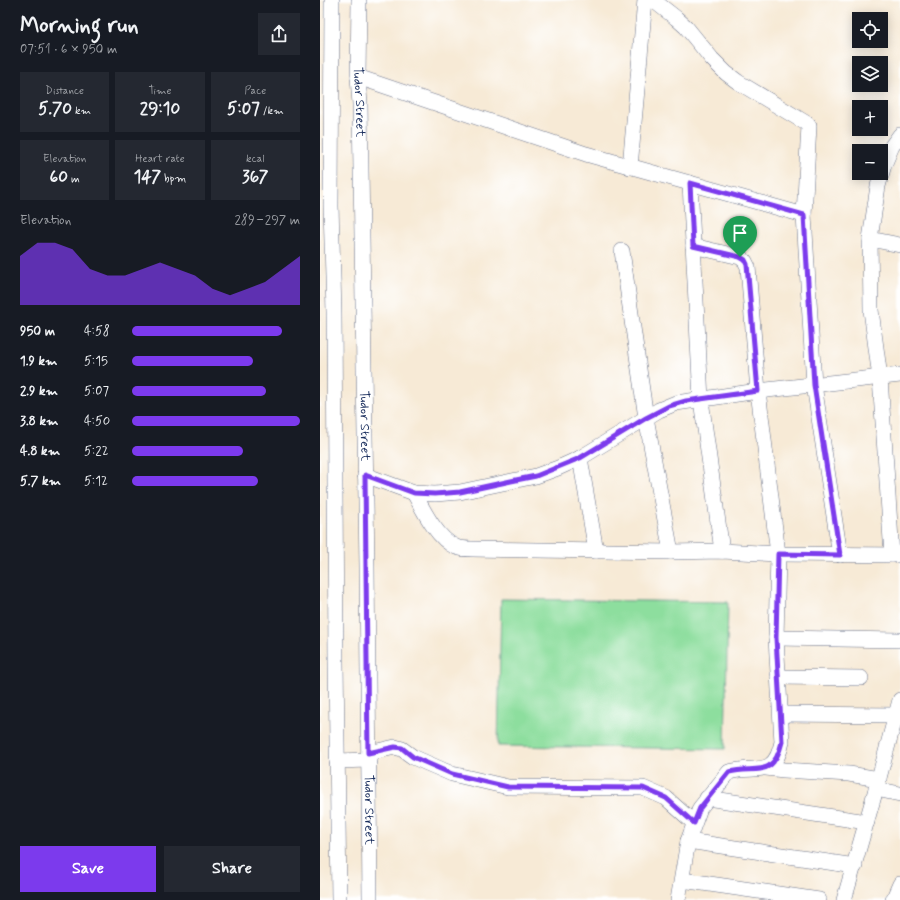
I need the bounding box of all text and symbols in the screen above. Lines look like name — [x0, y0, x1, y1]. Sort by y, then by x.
text: Morning run — [20, 12, 139, 40]
map controls — [852, 12, 888, 180]
button: locate — [852, 12, 888, 48]
button: share — [258, 13, 300, 55]
text: 07:51 · 6 × 950 m — [20, 41, 117, 58]
button: layers — [852, 56, 888, 92]
street label: Tudor Street — [349, 67, 369, 137]
text: Distance — [45, 84, 84, 98]
text: Time — [148, 84, 172, 98]
text: Pace — [244, 84, 266, 98]
text: 5.70 — [38, 98, 72, 120]
text: 29:10 — [140, 98, 180, 120]
text: 5:07 — [227, 98, 260, 120]
button: + — [852, 100, 888, 136]
text: km — [72, 104, 91, 118]
text: /km — [260, 104, 284, 118]
button: − — [852, 144, 888, 180]
text: Elevation — [43, 152, 86, 166]
text: Heart rate — [135, 152, 185, 166]
text: kcal — [246, 152, 265, 166]
text: 60 — [50, 166, 68, 188]
text: 147 — [134, 166, 161, 188]
text: 367 — [242, 166, 269, 188]
text: m — [68, 172, 80, 186]
text: bpm — [161, 172, 186, 186]
text: Elevation — [20, 212, 71, 229]
text: 289–297 m — [234, 212, 300, 229]
pin — [723, 216, 757, 257]
icon: arrive — [729, 222, 751, 244]
text: 950 m — [20, 323, 55, 340]
text: 4:58 — [84, 323, 110, 340]
text: 1.9 km — [20, 353, 57, 370]
text: 5:15 — [84, 353, 108, 370]
text: 2.9 km — [20, 383, 58, 400]
text: 5:07 — [84, 383, 109, 400]
street label: Tudor Street — [356, 391, 374, 461]
text: 3.8 km — [20, 413, 58, 430]
text: 4:50 — [84, 413, 110, 430]
text: 4.8 km — [20, 443, 60, 460]
text: 5:22 — [84, 443, 109, 460]
text: 5.7 km — [20, 473, 61, 490]
text: 5:12 — [84, 473, 108, 490]
street label: Tudor Street — [360, 775, 378, 845]
button: Save — [20, 846, 156, 892]
button: Share — [164, 846, 300, 892]

